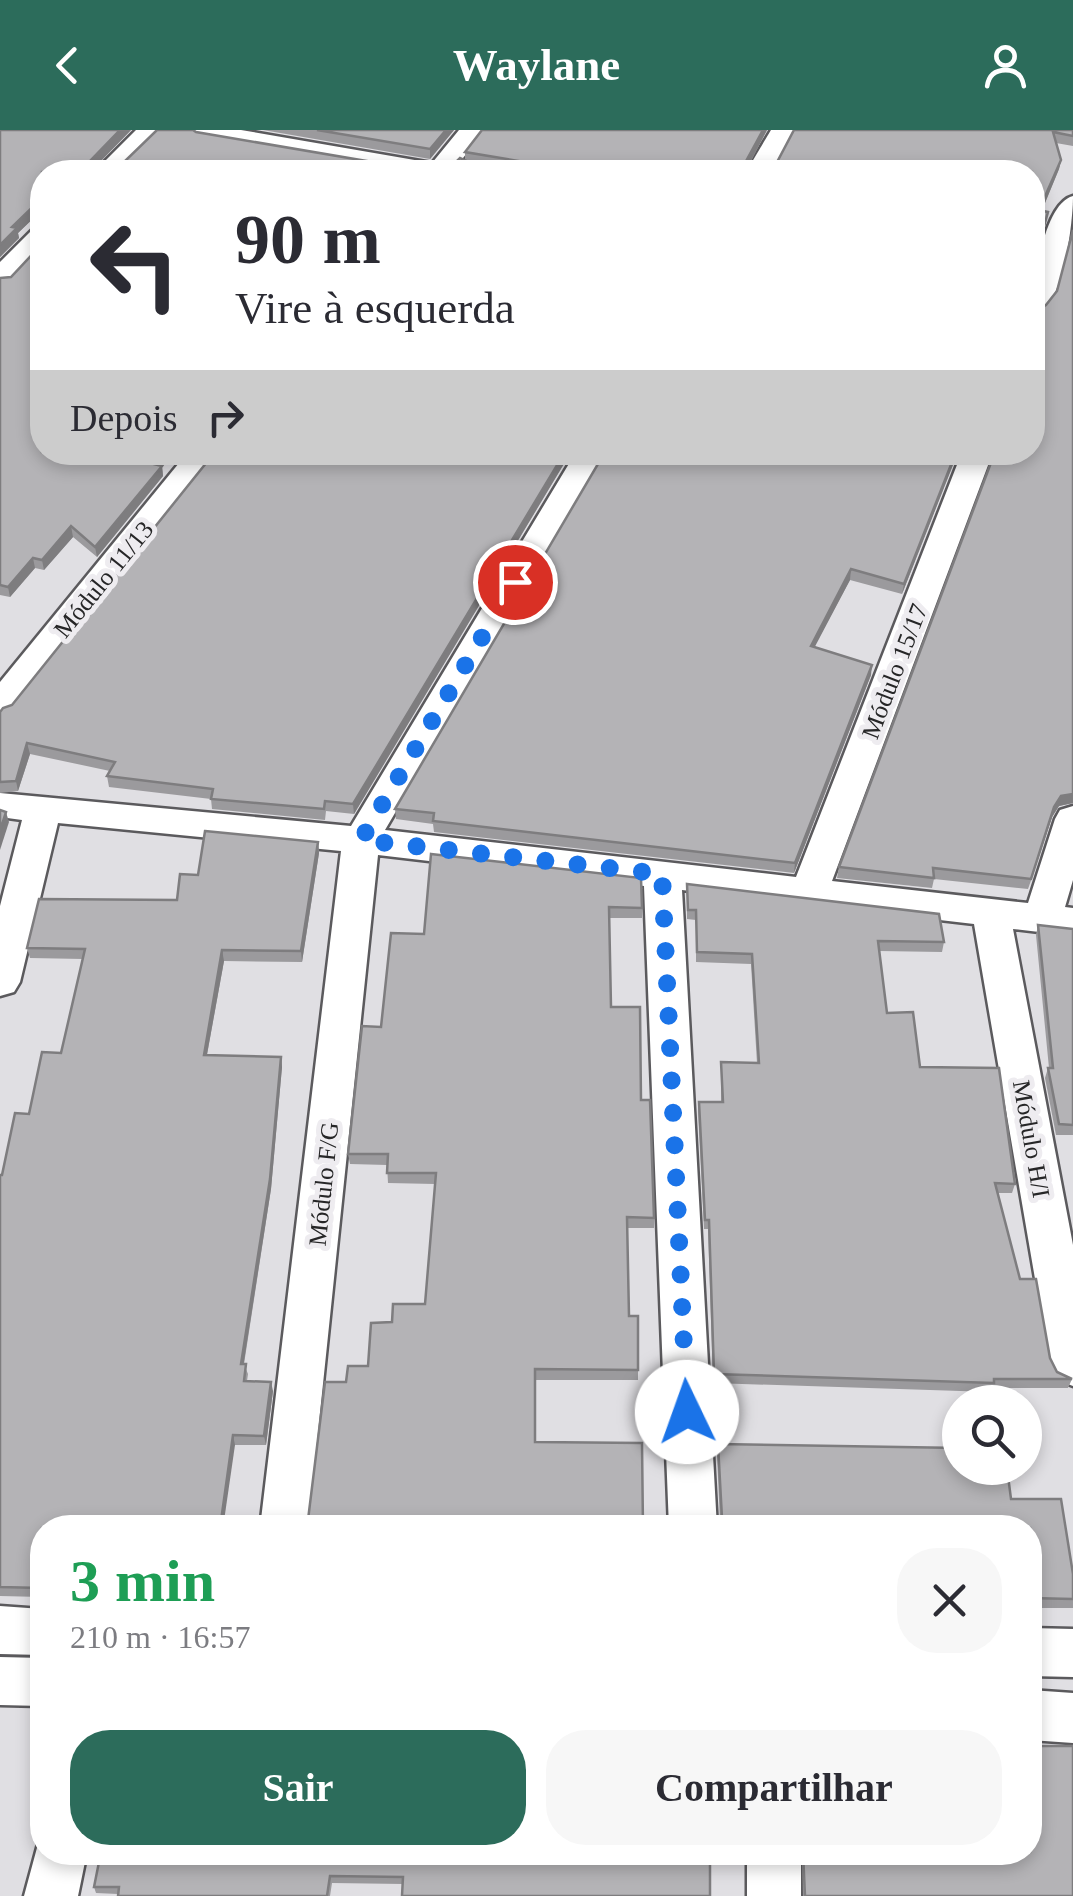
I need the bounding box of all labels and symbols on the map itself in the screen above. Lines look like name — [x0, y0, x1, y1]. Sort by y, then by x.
street label: Módulo 11/13 — [48, 516, 158, 643]
pin — [473, 540, 558, 625]
street label: Módulo 15/17 — [856, 600, 933, 742]
street label: Módulo H/I — [1008, 1078, 1055, 1200]
street label: Módulo F/G — [304, 1121, 343, 1247]
position arrow — [635, 1360, 739, 1464]

